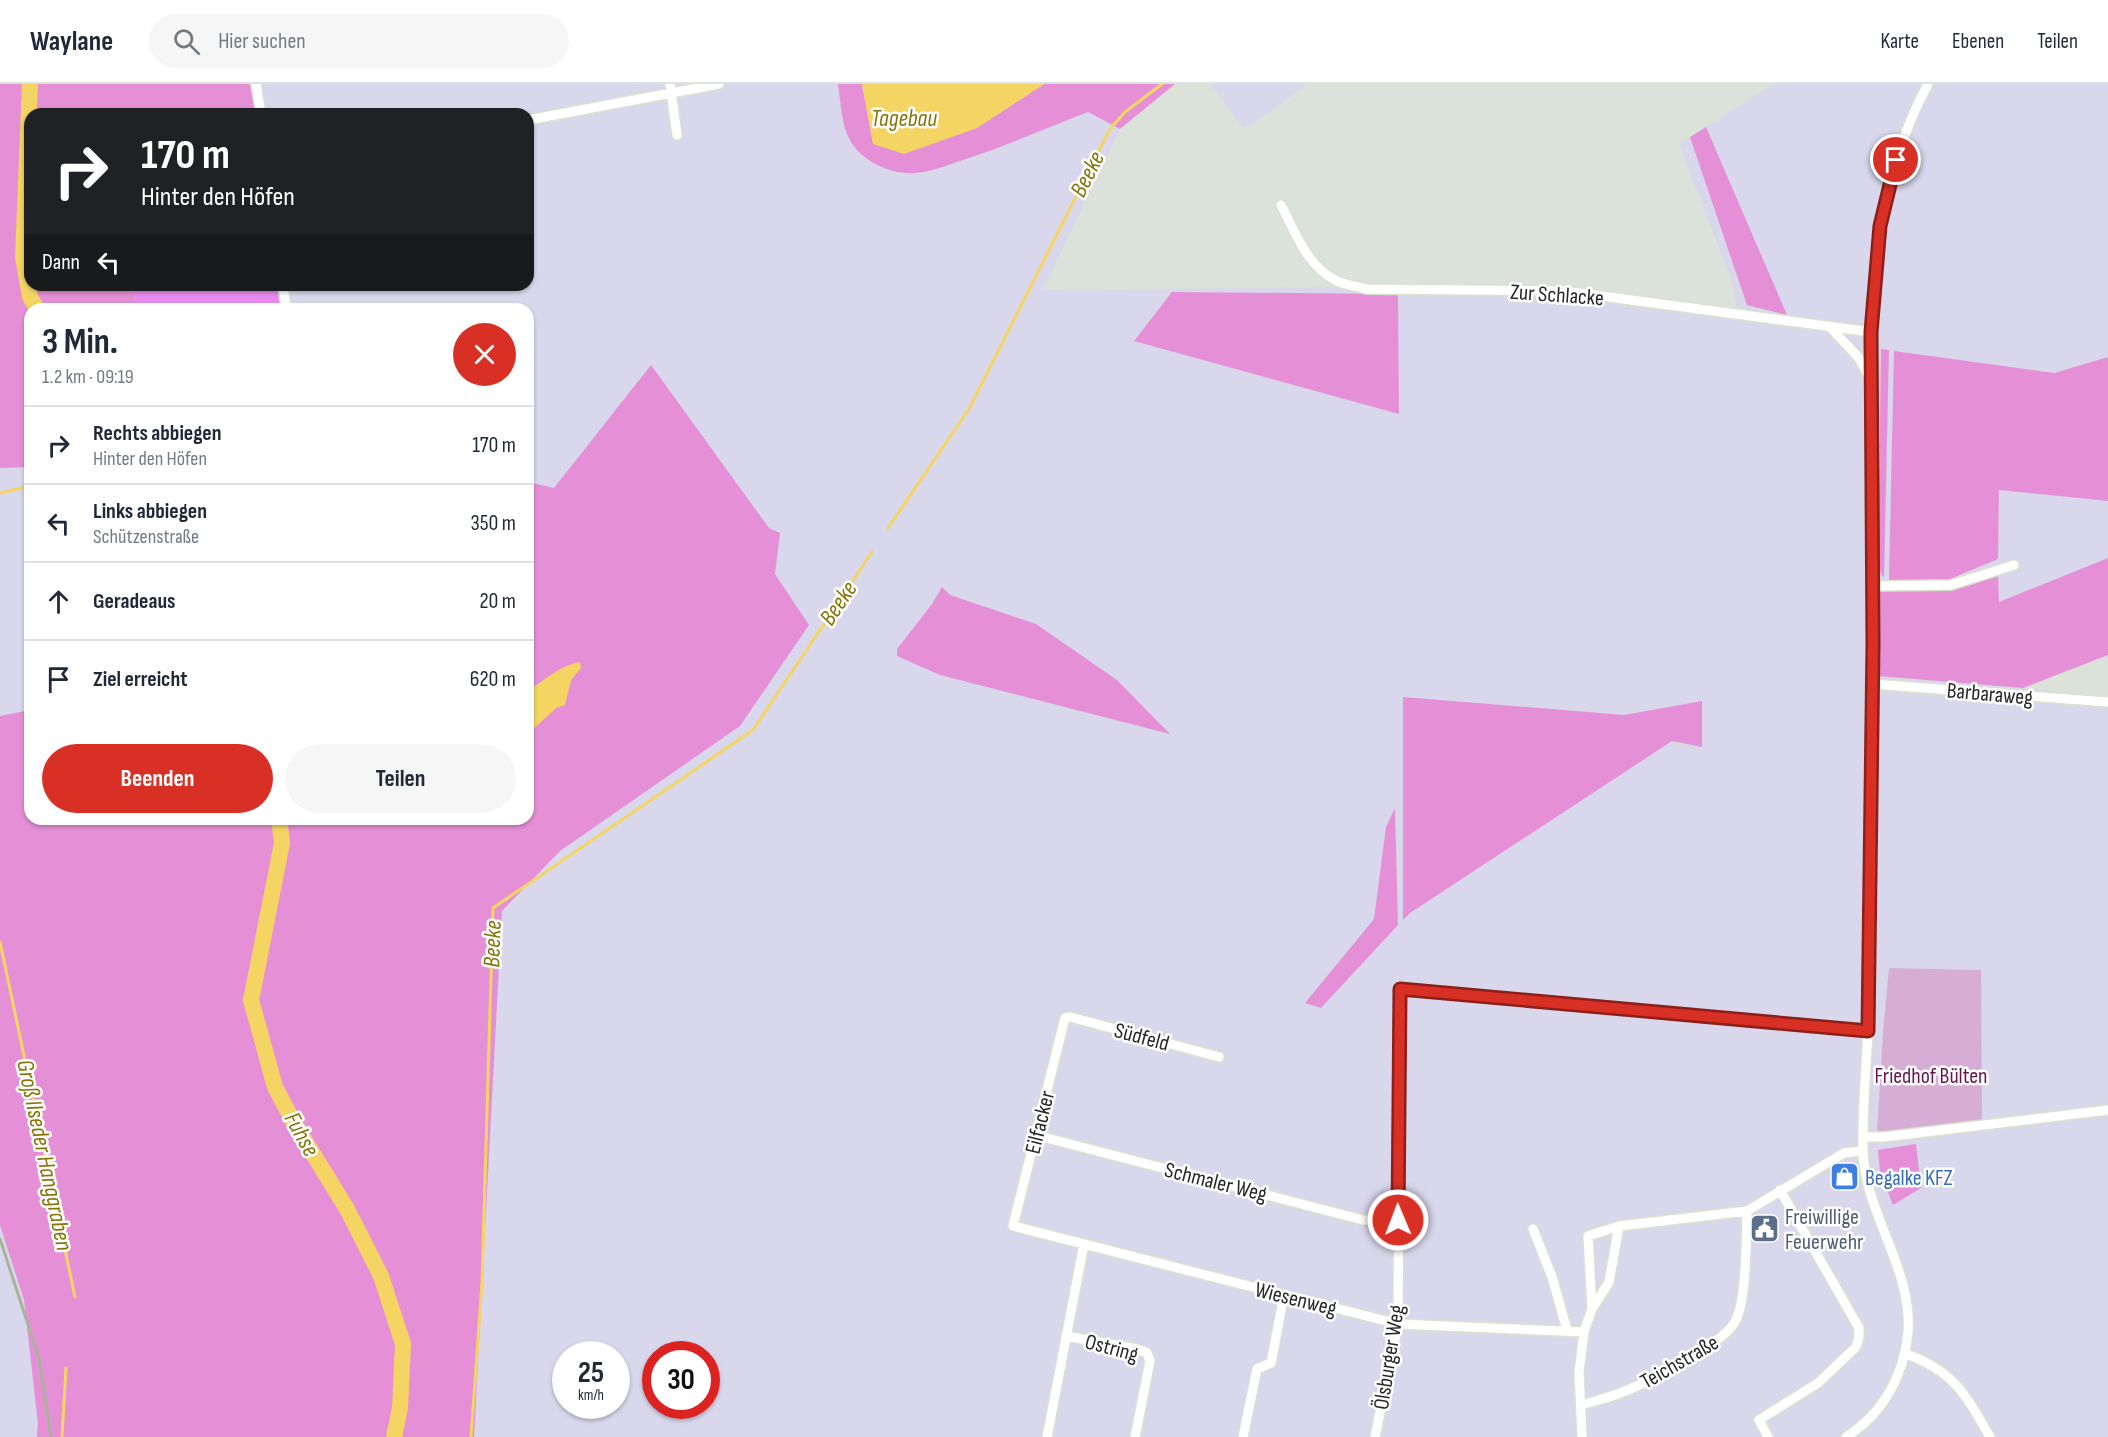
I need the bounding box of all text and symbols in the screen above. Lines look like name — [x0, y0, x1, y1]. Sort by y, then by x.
search box — [149, 14, 569, 68]
text: Waylane — [30, 25, 113, 58]
icon: search — [170, 25, 203, 58]
text: Hier suchen — [218, 28, 306, 55]
text: Karte — [1881, 29, 1919, 54]
text: Ebenen — [1952, 29, 2004, 54]
text: Teilen — [2037, 29, 2078, 54]
water label: Tagebau — [871, 104, 937, 133]
text: 170 m — [141, 130, 230, 181]
icon: right — [42, 132, 120, 210]
pin — [1870, 134, 1921, 185]
icon: arrive — [1879, 143, 1912, 176]
water label: Beeke — [1064, 147, 1111, 202]
text: Hinter den Höfen — [141, 181, 295, 213]
icon: left — [92, 246, 125, 279]
text: Dann — [42, 249, 80, 276]
street label: Zur Schlacke — [1509, 279, 1605, 312]
text: 3 Min. — [42, 321, 118, 364]
button: close — [453, 323, 516, 386]
text: 1.2 km · 09:19 — [42, 365, 134, 389]
text: Rechts abbiegen — [93, 420, 222, 447]
icon: right — [42, 429, 75, 462]
text: 170 m — [472, 432, 516, 459]
text: Hinter den Höfen — [93, 447, 207, 471]
text: Links abbiegen — [93, 498, 207, 525]
icon: left — [42, 507, 75, 540]
text: 350 m — [471, 510, 516, 537]
text: Schützenstraße — [93, 525, 199, 549]
water label: Beeke — [813, 576, 864, 631]
icon: ahead — [42, 585, 75, 618]
text: Geradeaus — [93, 588, 176, 615]
text: 20 m — [480, 588, 516, 615]
icon: arrive — [42, 663, 75, 696]
text: Ziel erreicht — [93, 666, 188, 693]
text: 620 m — [470, 666, 516, 693]
street label: Barbaraweg — [1946, 677, 2034, 712]
button: Beenden — [42, 744, 273, 813]
button: Teilen — [285, 744, 516, 813]
water label: Beeke — [477, 920, 508, 968]
street label: Südfeld — [1111, 1017, 1172, 1058]
water label: Groß Ilseder Hanggraben — [10, 1057, 79, 1253]
park label: Friedhof Bülten — [1875, 1063, 1987, 1090]
street label: Eilfacker — [1020, 1088, 1061, 1157]
water label: Fuhse — [278, 1107, 325, 1162]
street label: Schmaler Weg — [1162, 1157, 1270, 1208]
shop icon: Begalke KFZ — [1828, 1161, 1860, 1193]
place label: Begalke KFZ — [1865, 1165, 1953, 1192]
position arrow — [1366, 1188, 1430, 1252]
place label: Freiwillige Feuerwehr — [1785, 1204, 1863, 1256]
public building icon: Freiwillige Feuerwehr — [1748, 1213, 1780, 1245]
street label: Wiesenweg — [1252, 1276, 1340, 1323]
street label: Ölsburger Weg — [1368, 1303, 1411, 1412]
street label: Ostring — [1082, 1328, 1141, 1369]
street label: Teichstraße — [1636, 1329, 1724, 1395]
speed limit sign: 30 — [642, 1341, 720, 1419]
text: 25 — [578, 1355, 604, 1391]
text: km/h — [578, 1386, 604, 1405]

